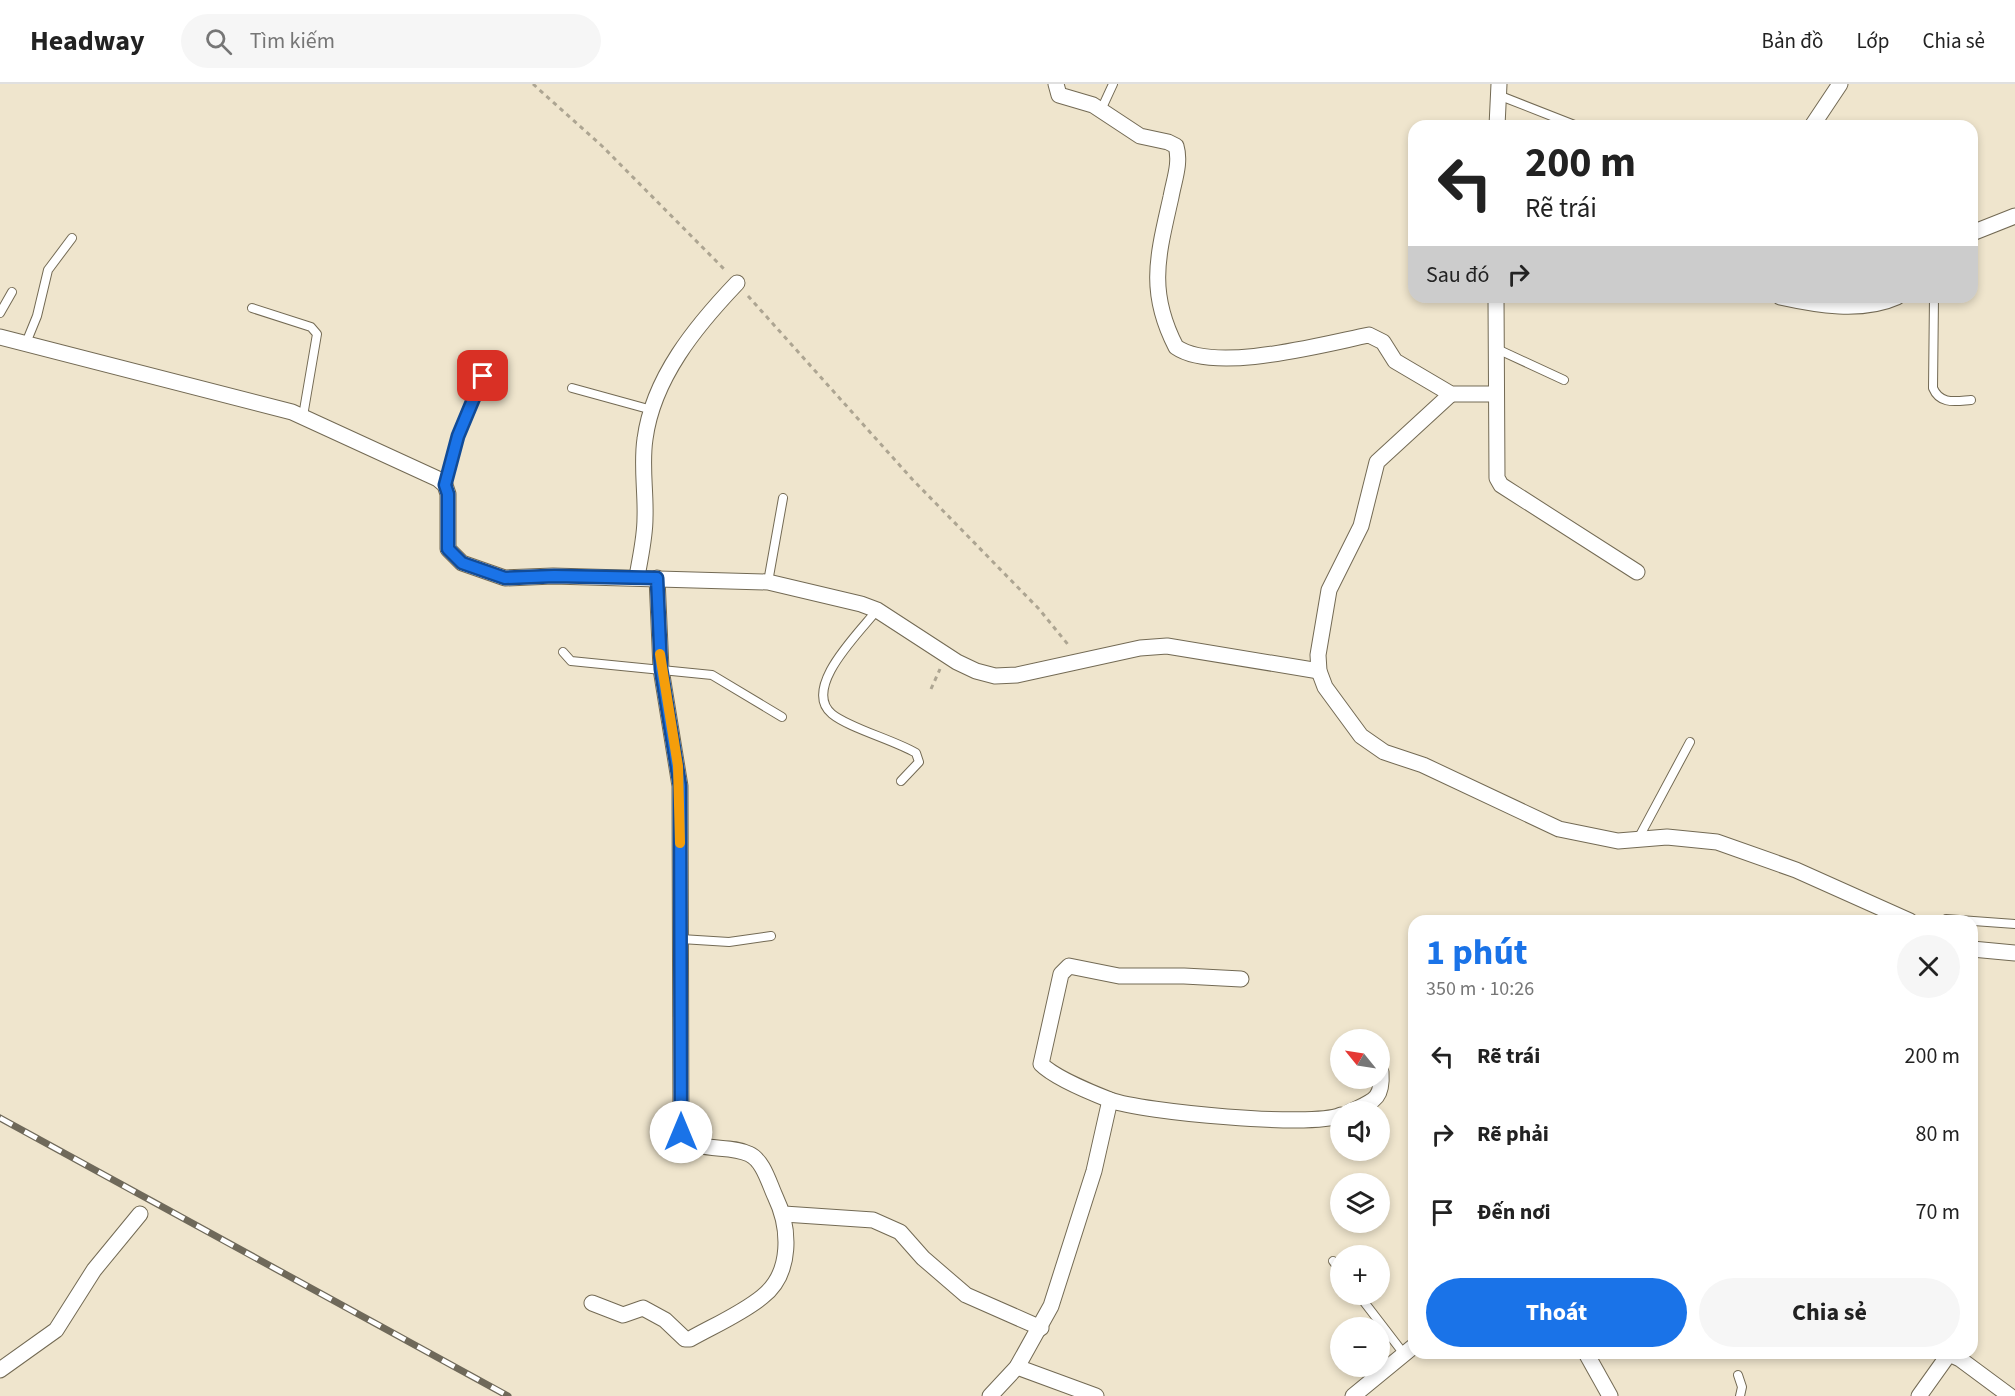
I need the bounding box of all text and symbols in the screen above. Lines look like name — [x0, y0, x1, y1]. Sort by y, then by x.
search box — [181, 14, 601, 68]
text: Headway — [30, 21, 145, 61]
icon: search — [202, 25, 235, 58]
text: Tìm kiếm — [250, 25, 335, 57]
text: Bản đồ — [1762, 26, 1823, 56]
text: Lớp — [1856, 26, 1889, 56]
text: Chia sẻ — [1922, 26, 1985, 56]
text: 200 m — [1525, 133, 1636, 193]
icon: left — [1426, 144, 1504, 222]
text: Rẽ trái — [1525, 189, 1597, 228]
icon: right — [1502, 258, 1535, 291]
text: Sau đó — [1426, 259, 1490, 291]
pin — [457, 350, 508, 401]
icon: arrive — [466, 359, 499, 392]
text: 1 phút — [1426, 927, 1528, 978]
button: close — [1897, 935, 1960, 998]
text: 350 m · 10:26 — [1426, 975, 1534, 1003]
north arrow — [1330, 1029, 1390, 1089]
map controls — [1330, 1029, 1390, 1377]
icon: left — [1426, 1040, 1459, 1073]
text: Rẽ trái — [1477, 1040, 1540, 1072]
text: 200 m — [1905, 1040, 1960, 1072]
position arrow — [649, 1100, 713, 1164]
button: sound — [1330, 1101, 1390, 1161]
icon: right — [1426, 1118, 1459, 1151]
text: Rẽ phải — [1477, 1118, 1549, 1150]
text: 80 m — [1915, 1118, 1960, 1150]
button: layers — [1330, 1173, 1390, 1233]
icon: arrive — [1426, 1196, 1459, 1229]
text: Đến nơi — [1477, 1196, 1551, 1228]
text: 70 m — [1915, 1196, 1960, 1228]
button: + — [1330, 1245, 1390, 1305]
button: Thoát — [1426, 1278, 1687, 1347]
button: Chia sẻ — [1699, 1278, 1960, 1347]
button: − — [1330, 1317, 1390, 1377]

